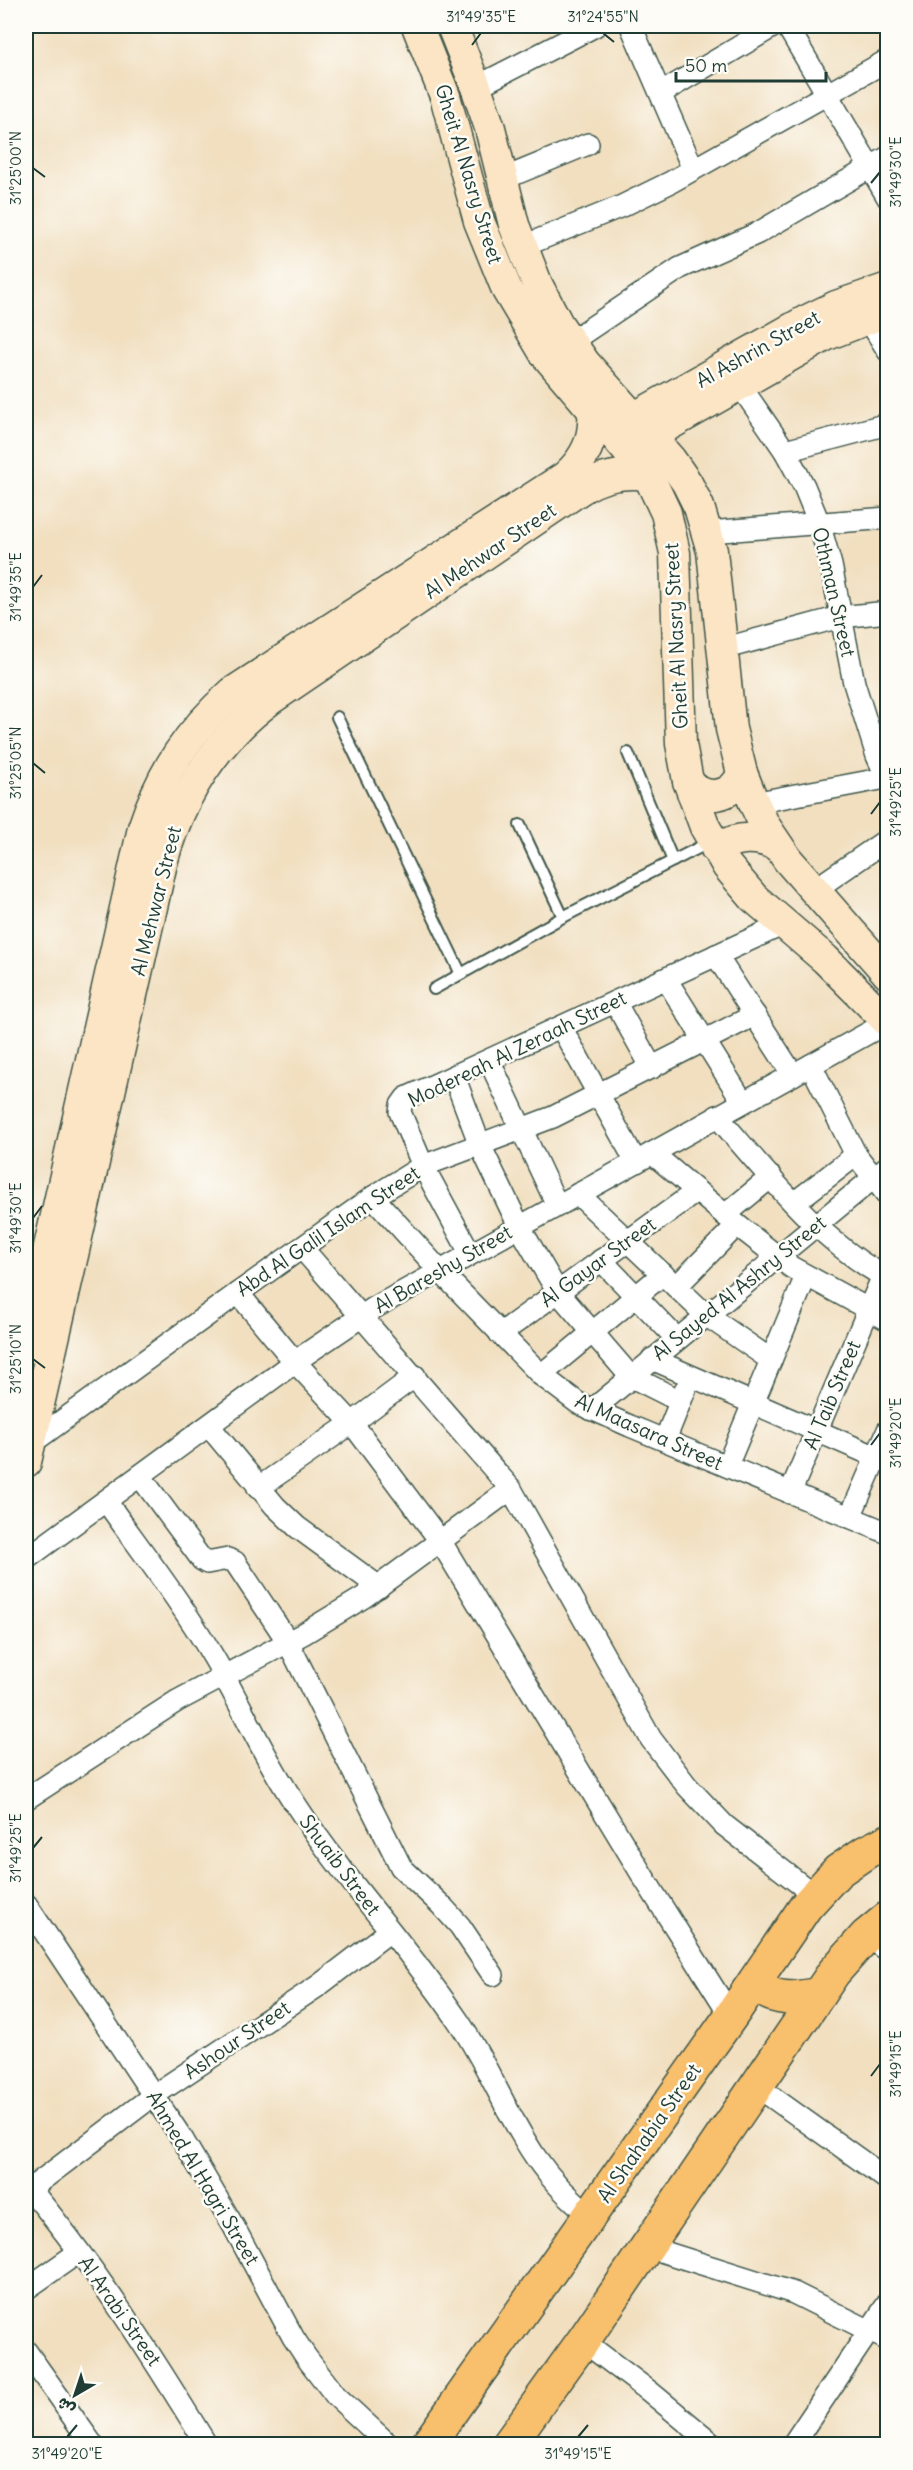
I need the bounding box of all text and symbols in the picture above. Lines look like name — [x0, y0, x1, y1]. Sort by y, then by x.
text: 31°49'35"E — [446, 7, 516, 26]
text: 31°24'55"N — [567, 7, 639, 26]
scale bar — [676, 45, 826, 83]
text: 50 m — [685, 54, 727, 77]
street label: Gheit Al Nasry Street — [430, 81, 509, 267]
text: 31°25'00"N — [6, 131, 25, 205]
text: 31°49'30"E — [886, 136, 905, 208]
street label: Al Ashrin Street — [691, 304, 824, 393]
street label: Al Mehwar Street — [419, 497, 561, 604]
street label: Othman Street — [807, 525, 862, 659]
street label: Gheit Al Nasry Street — [658, 542, 693, 730]
text: 31°49'35"E — [6, 552, 25, 622]
text: 31°25'05"N — [6, 726, 25, 800]
text: 31°49'25"E — [886, 767, 905, 837]
street label: Al Mehwar Street — [125, 823, 186, 979]
street label: Modereah Al Zeraah Street — [404, 985, 630, 1112]
street label: Abd Al Galil Islam Street — [231, 1160, 424, 1301]
text: 31°49'30"E — [6, 1182, 25, 1254]
street label: Al Sayed Al Ashry Street — [647, 1210, 831, 1365]
street label: Al Gayar Street — [535, 1211, 661, 1312]
street label: Al Bareshy Street — [369, 1219, 516, 1318]
text: 31°25'10"N — [6, 1324, 25, 1394]
street label: Al Taib Street — [797, 1336, 866, 1453]
street label: Al Maasara Street — [572, 1388, 727, 1475]
text: 31°49'20"E — [886, 1397, 905, 1469]
street label: Shuaib Street — [295, 1810, 386, 1920]
text: 31°49'25"E — [6, 1813, 25, 1883]
street label: Ashour Street — [179, 1995, 295, 2084]
text: 31°49'15"E — [886, 2030, 905, 2098]
street label: Al Shahabia Street — [591, 2058, 706, 2207]
street label: Ahmed Al Hagri Street — [141, 2086, 266, 2270]
street label: Al Arabi Street — [73, 2251, 167, 2370]
north arrow — [45, 2365, 105, 2425]
text: ش — [52, 2393, 79, 2420]
text: 31°49'20"E — [31, 2444, 103, 2463]
text: 31°49'15"E — [544, 2444, 612, 2463]

